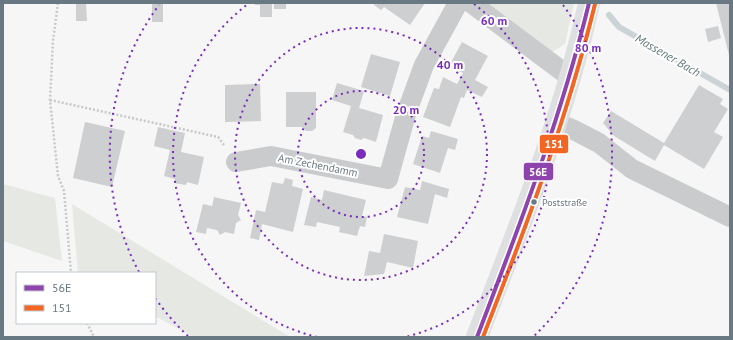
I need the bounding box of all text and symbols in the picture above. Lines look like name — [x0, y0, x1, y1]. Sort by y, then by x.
text: 60 m — [481, 13, 507, 28]
water label: Massener Bach — [633, 30, 703, 80]
text: 80 m — [575, 40, 601, 55]
text: 40 m — [437, 57, 463, 72]
text: 20 m — [393, 102, 419, 117]
line badge: 151 — [539, 134, 569, 154]
text: 151 — [545, 137, 563, 151]
centre of rings — [354, 147, 368, 161]
street label: Am Zechendamm — [277, 150, 359, 180]
line badge: 56E — [523, 162, 554, 181]
text: 56E — [529, 165, 547, 179]
place label: Poststraße — [542, 196, 587, 209]
marker: Poststraße — [529, 197, 539, 207]
legend — [16, 272, 156, 324]
text: 56E — [52, 280, 72, 295]
text: 151 — [52, 300, 72, 315]

